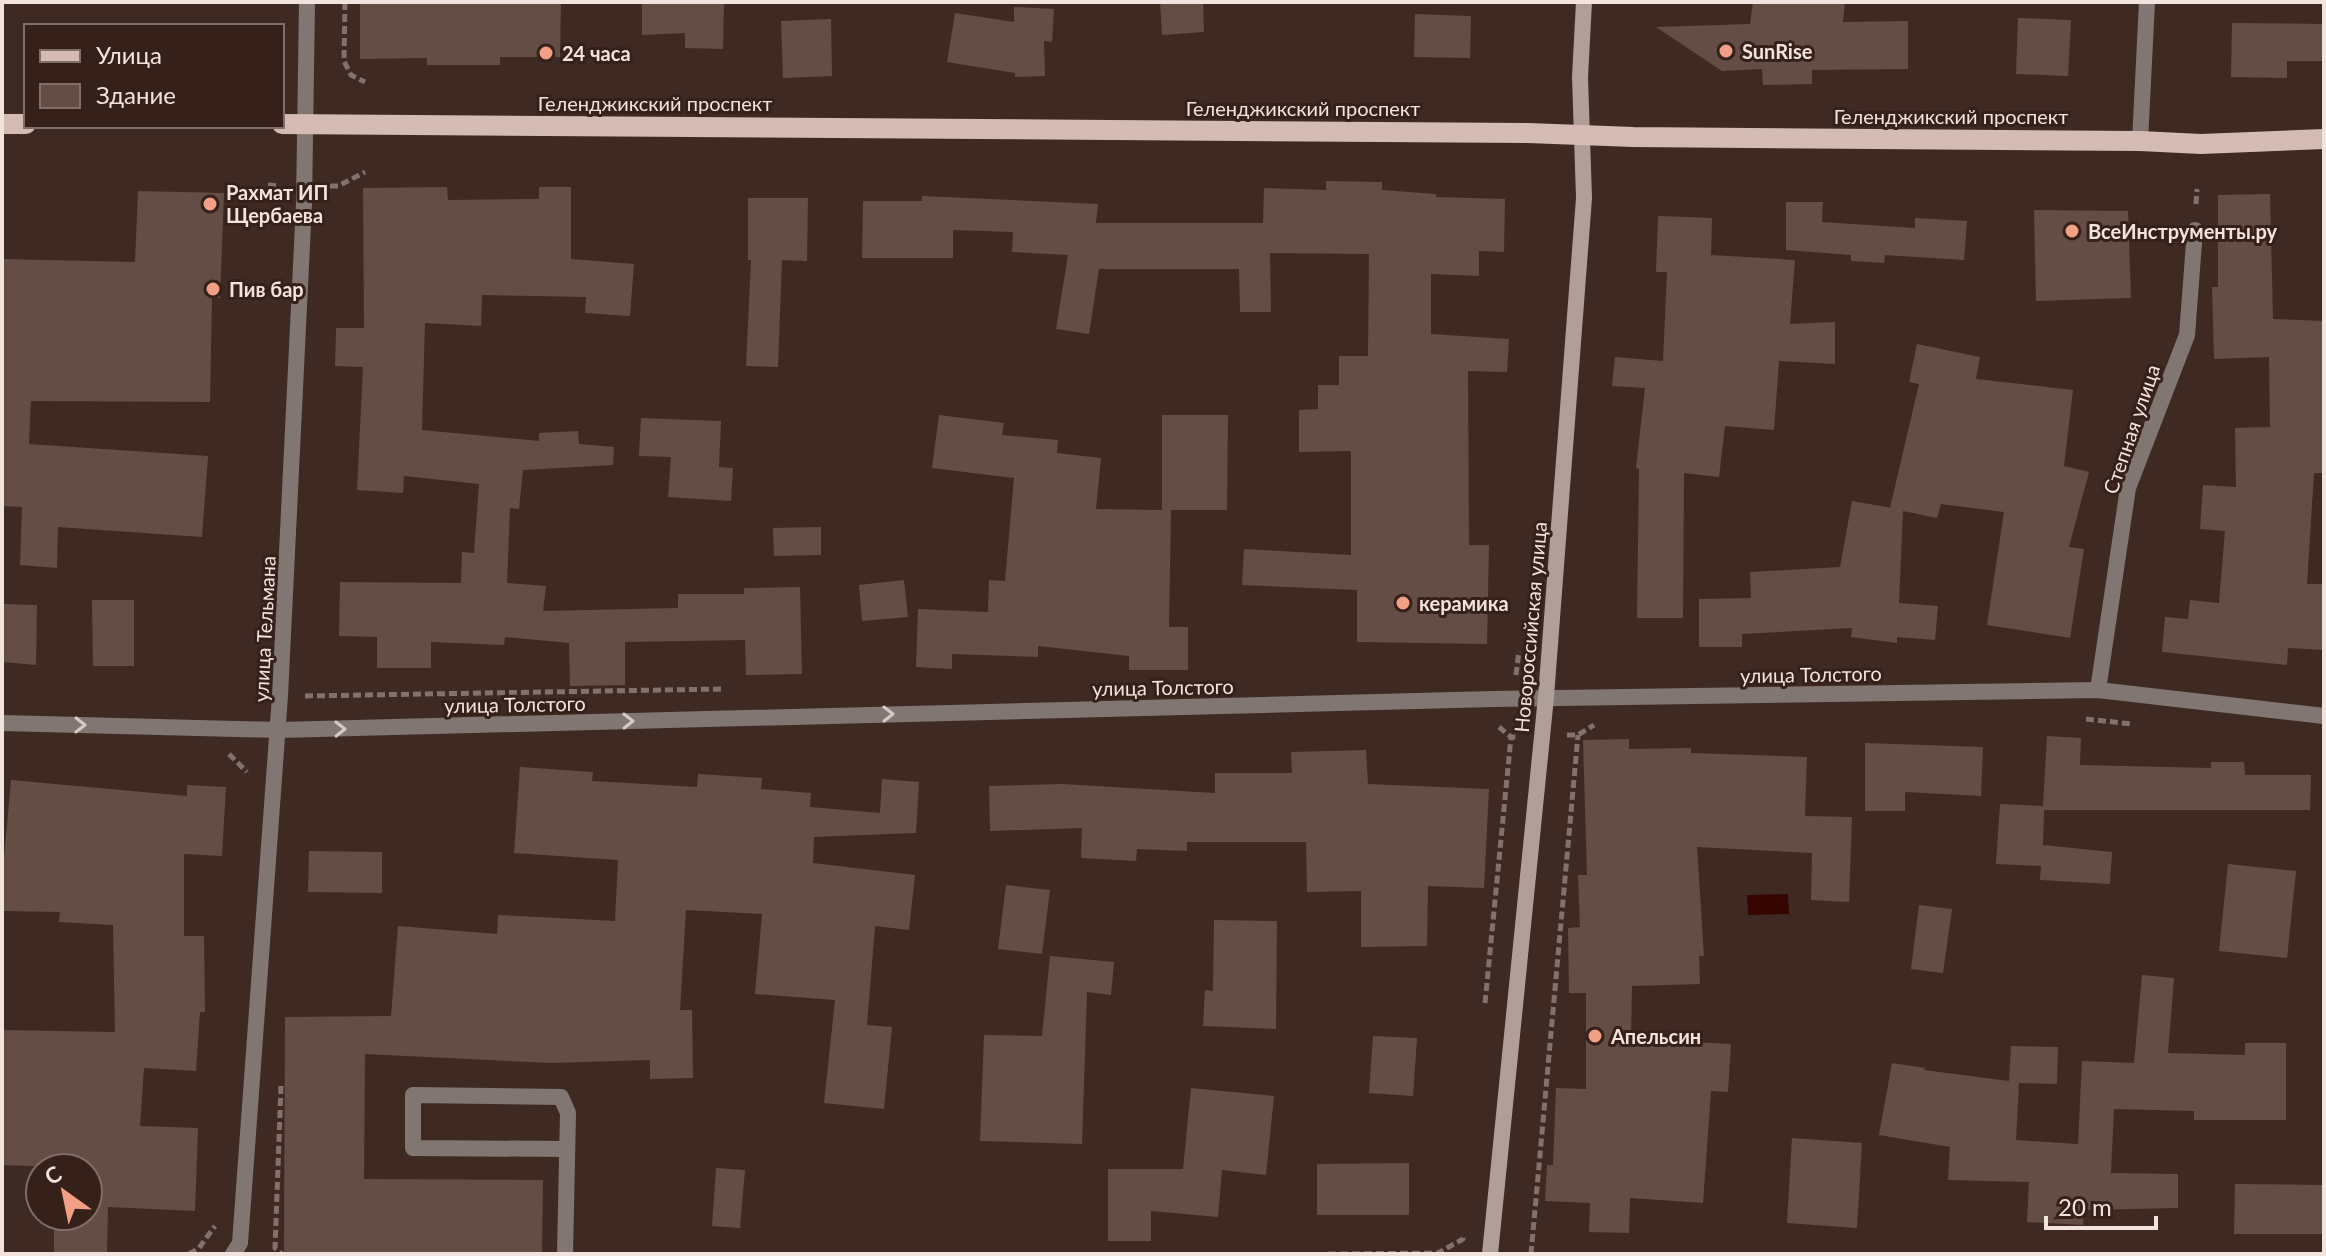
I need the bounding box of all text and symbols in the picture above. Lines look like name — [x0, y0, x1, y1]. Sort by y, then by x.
legend — [24, 24, 284, 128]
place label: SunRise — [1742, 39, 1813, 63]
text: Улица — [96, 40, 162, 69]
place label: 24 часа — [562, 41, 631, 65]
marker: SunRise — [1717, 42, 1735, 60]
marker: 24 часа — [537, 44, 555, 62]
text: Здание — [96, 80, 176, 109]
street label: Геленджикский проспект — [538, 91, 772, 115]
street label: Геленджикский проспект — [1186, 96, 1420, 120]
street label: Геленджикский проспект — [1834, 104, 2068, 128]
place label: Рахмат ИП Щербаева — [226, 180, 328, 227]
marker: Рахмат ИП Щербаева — [201, 195, 219, 213]
place label: ВсеИнструменты.ру — [2088, 219, 2278, 243]
marker: ВсеИнструменты.ру — [2063, 222, 2081, 240]
place label: Пив бар — [229, 277, 304, 301]
marker: Пив бар — [204, 280, 222, 298]
street label: Степная улица — [2098, 361, 2164, 497]
street label: Новороссийская улица — [1509, 521, 1551, 733]
street label: улица Тельмана — [248, 555, 280, 703]
place label: керамика — [1419, 591, 1509, 615]
marker: керамика — [1394, 594, 1412, 612]
street label: улица Толстого — [1740, 661, 1882, 687]
street label: улица Толстого — [1092, 674, 1234, 700]
street label: улица Толстого — [444, 691, 586, 717]
one-way arrow — [882, 706, 895, 723]
one-way arrow — [622, 712, 635, 730]
one-way arrow — [74, 717, 87, 734]
one-way arrow — [334, 720, 347, 737]
place label: Апельсин — [1610, 1024, 1701, 1048]
marker: Апельсин — [1586, 1027, 1604, 1045]
north arrow — [24, 1152, 104, 1232]
text: С — [39, 1159, 67, 1190]
scale bar — [2046, 1180, 2156, 1230]
text: 20 m — [2058, 1192, 2112, 1221]

